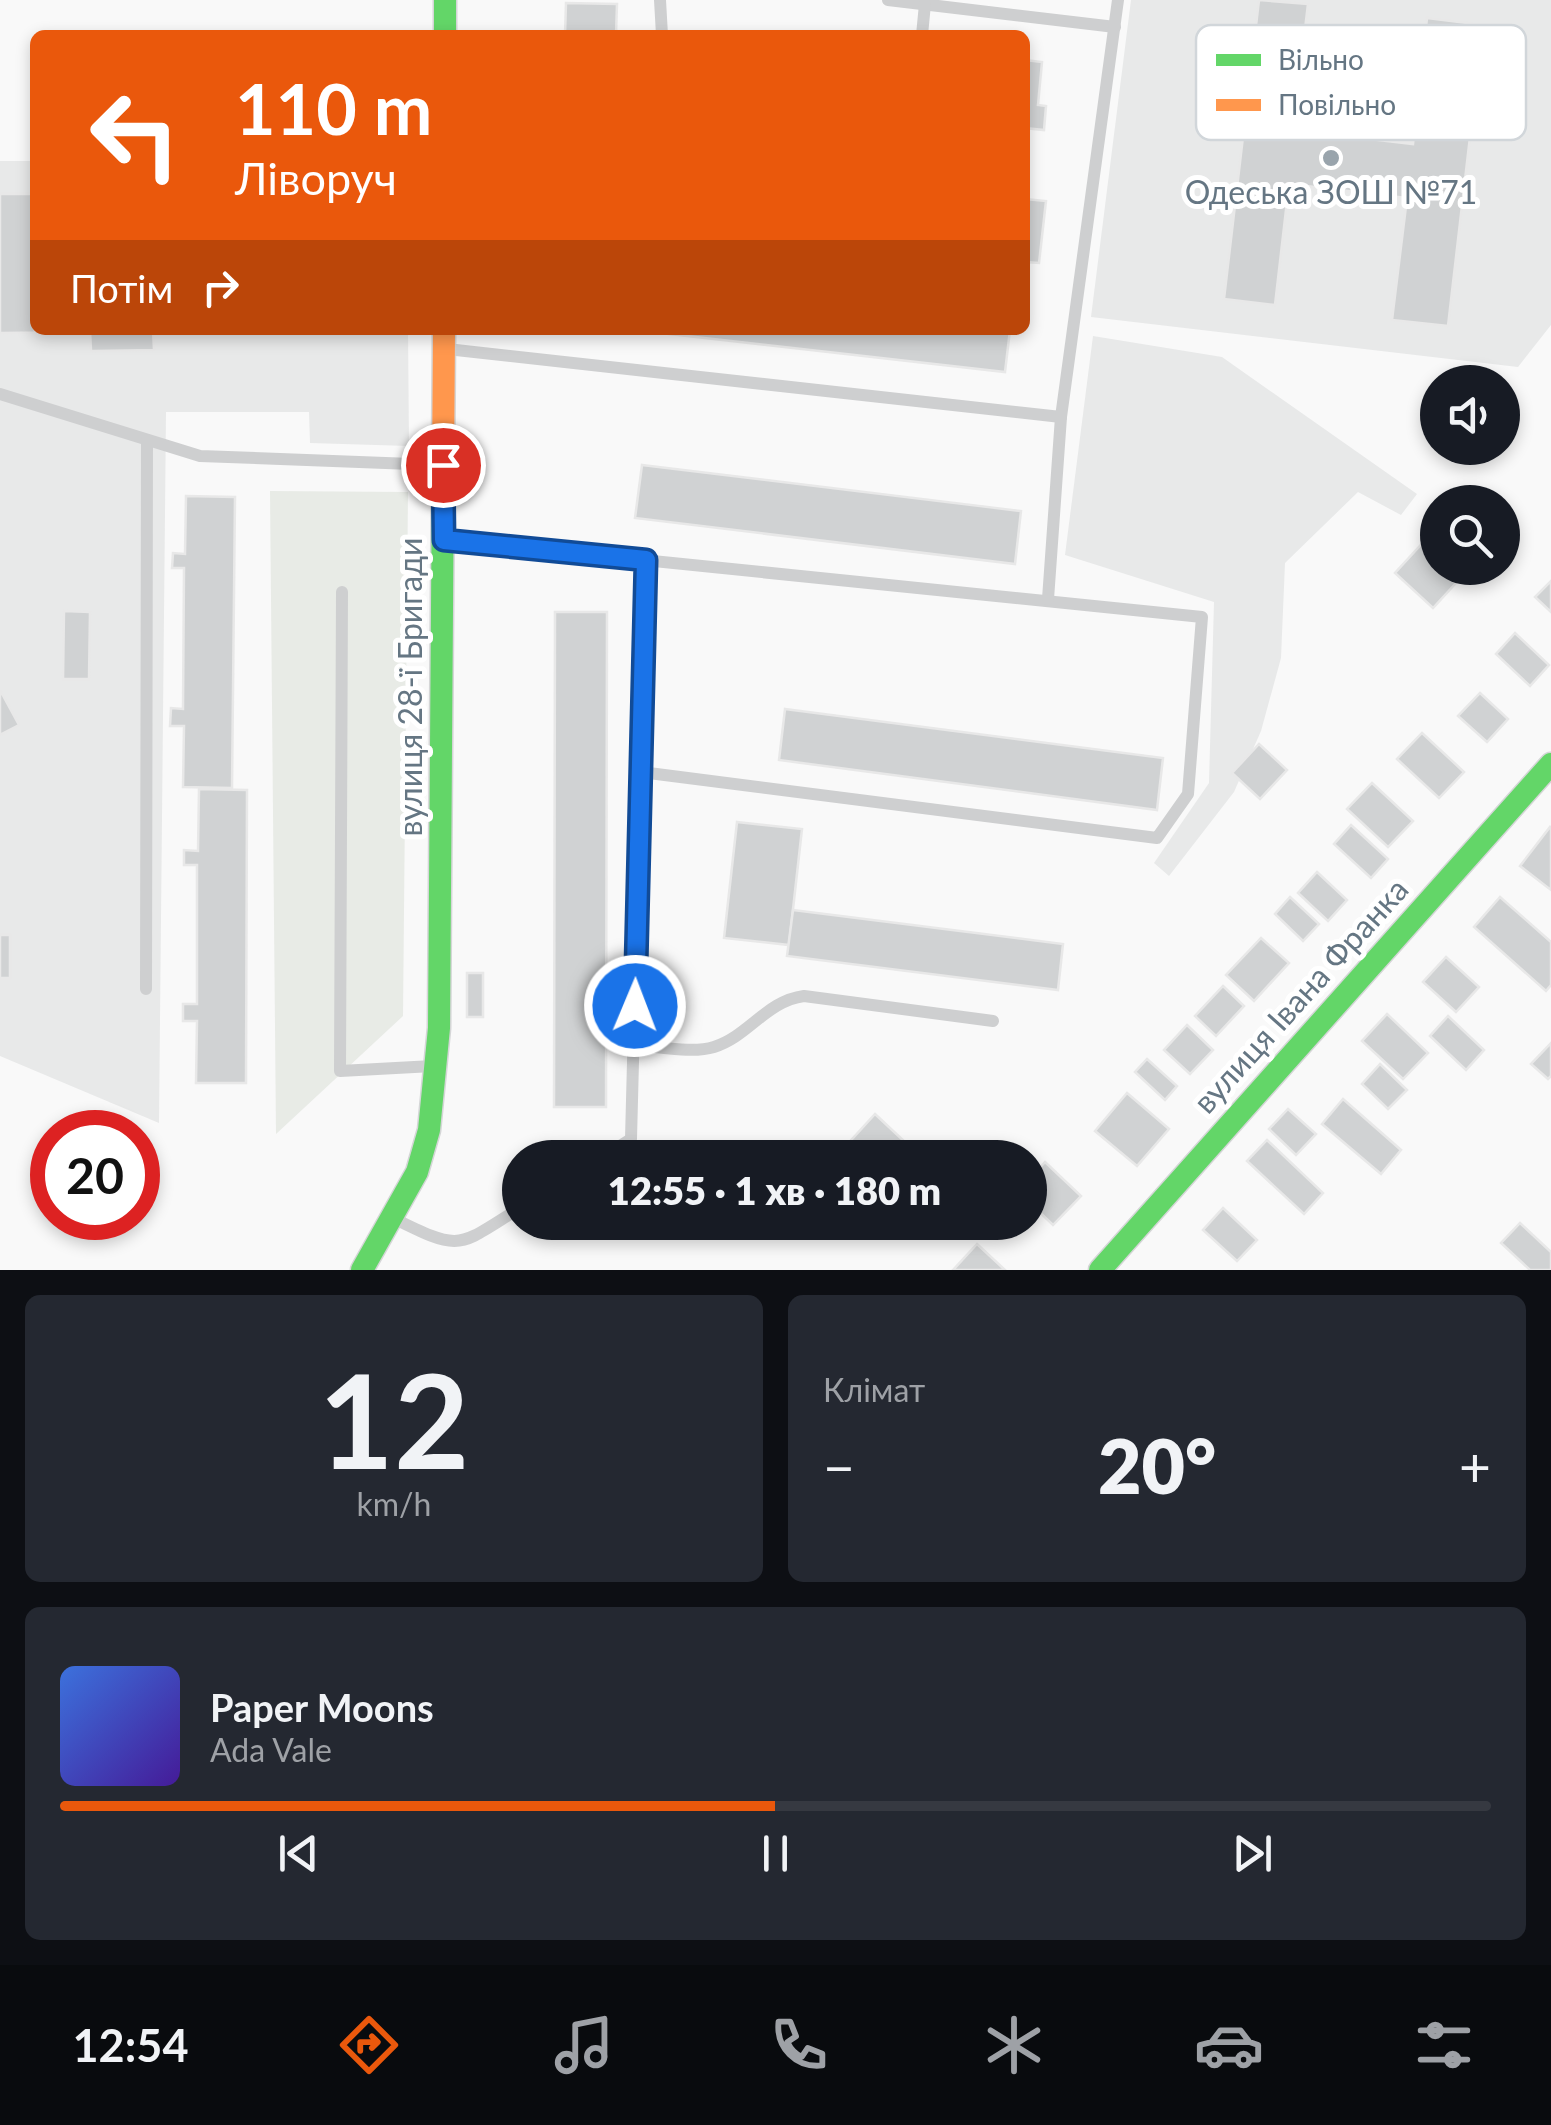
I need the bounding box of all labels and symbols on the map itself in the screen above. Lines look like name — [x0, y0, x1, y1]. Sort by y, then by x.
legend — [1196, 25, 1526, 140]
text: Вільно — [1278, 42, 1364, 76]
text: Повільно — [1278, 87, 1396, 121]
marker: Одеська ЗОШ №71 — [1320, 147, 1342, 169]
place label: Одеська ЗОШ №71 — [1185, 172, 1477, 211]
pin — [401, 423, 486, 508]
street label: вулиця 28-ї Бригади — [390, 538, 429, 836]
street label: вулиця Івана Франка — [1184, 870, 1416, 1120]
position arrow — [583, 954, 687, 1058]
speed limit sign: 20 — [30, 1110, 160, 1240]

